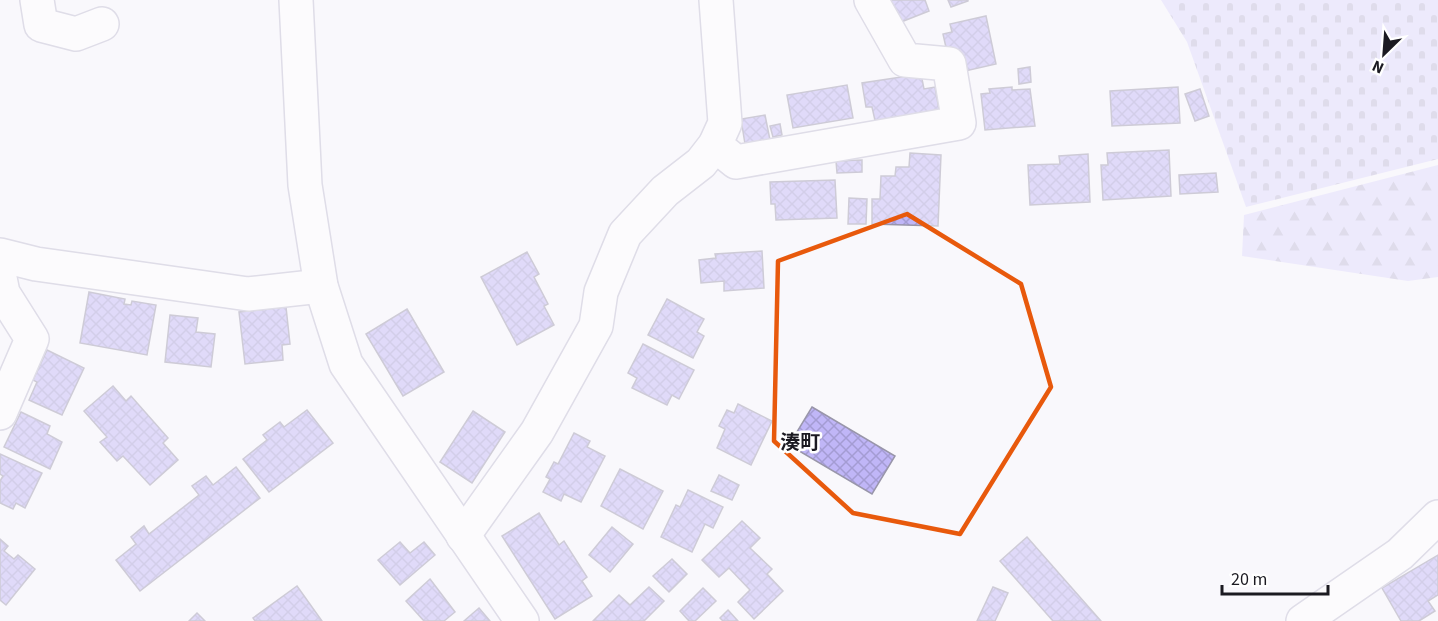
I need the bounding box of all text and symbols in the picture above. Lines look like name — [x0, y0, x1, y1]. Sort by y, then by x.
north arrow — [1354, 24, 1414, 84]
text: N — [1369, 54, 1388, 79]
district label: 湊町 — [780, 429, 820, 457]
scale bar — [1222, 558, 1328, 596]
text: 20 m — [1231, 567, 1267, 592]

